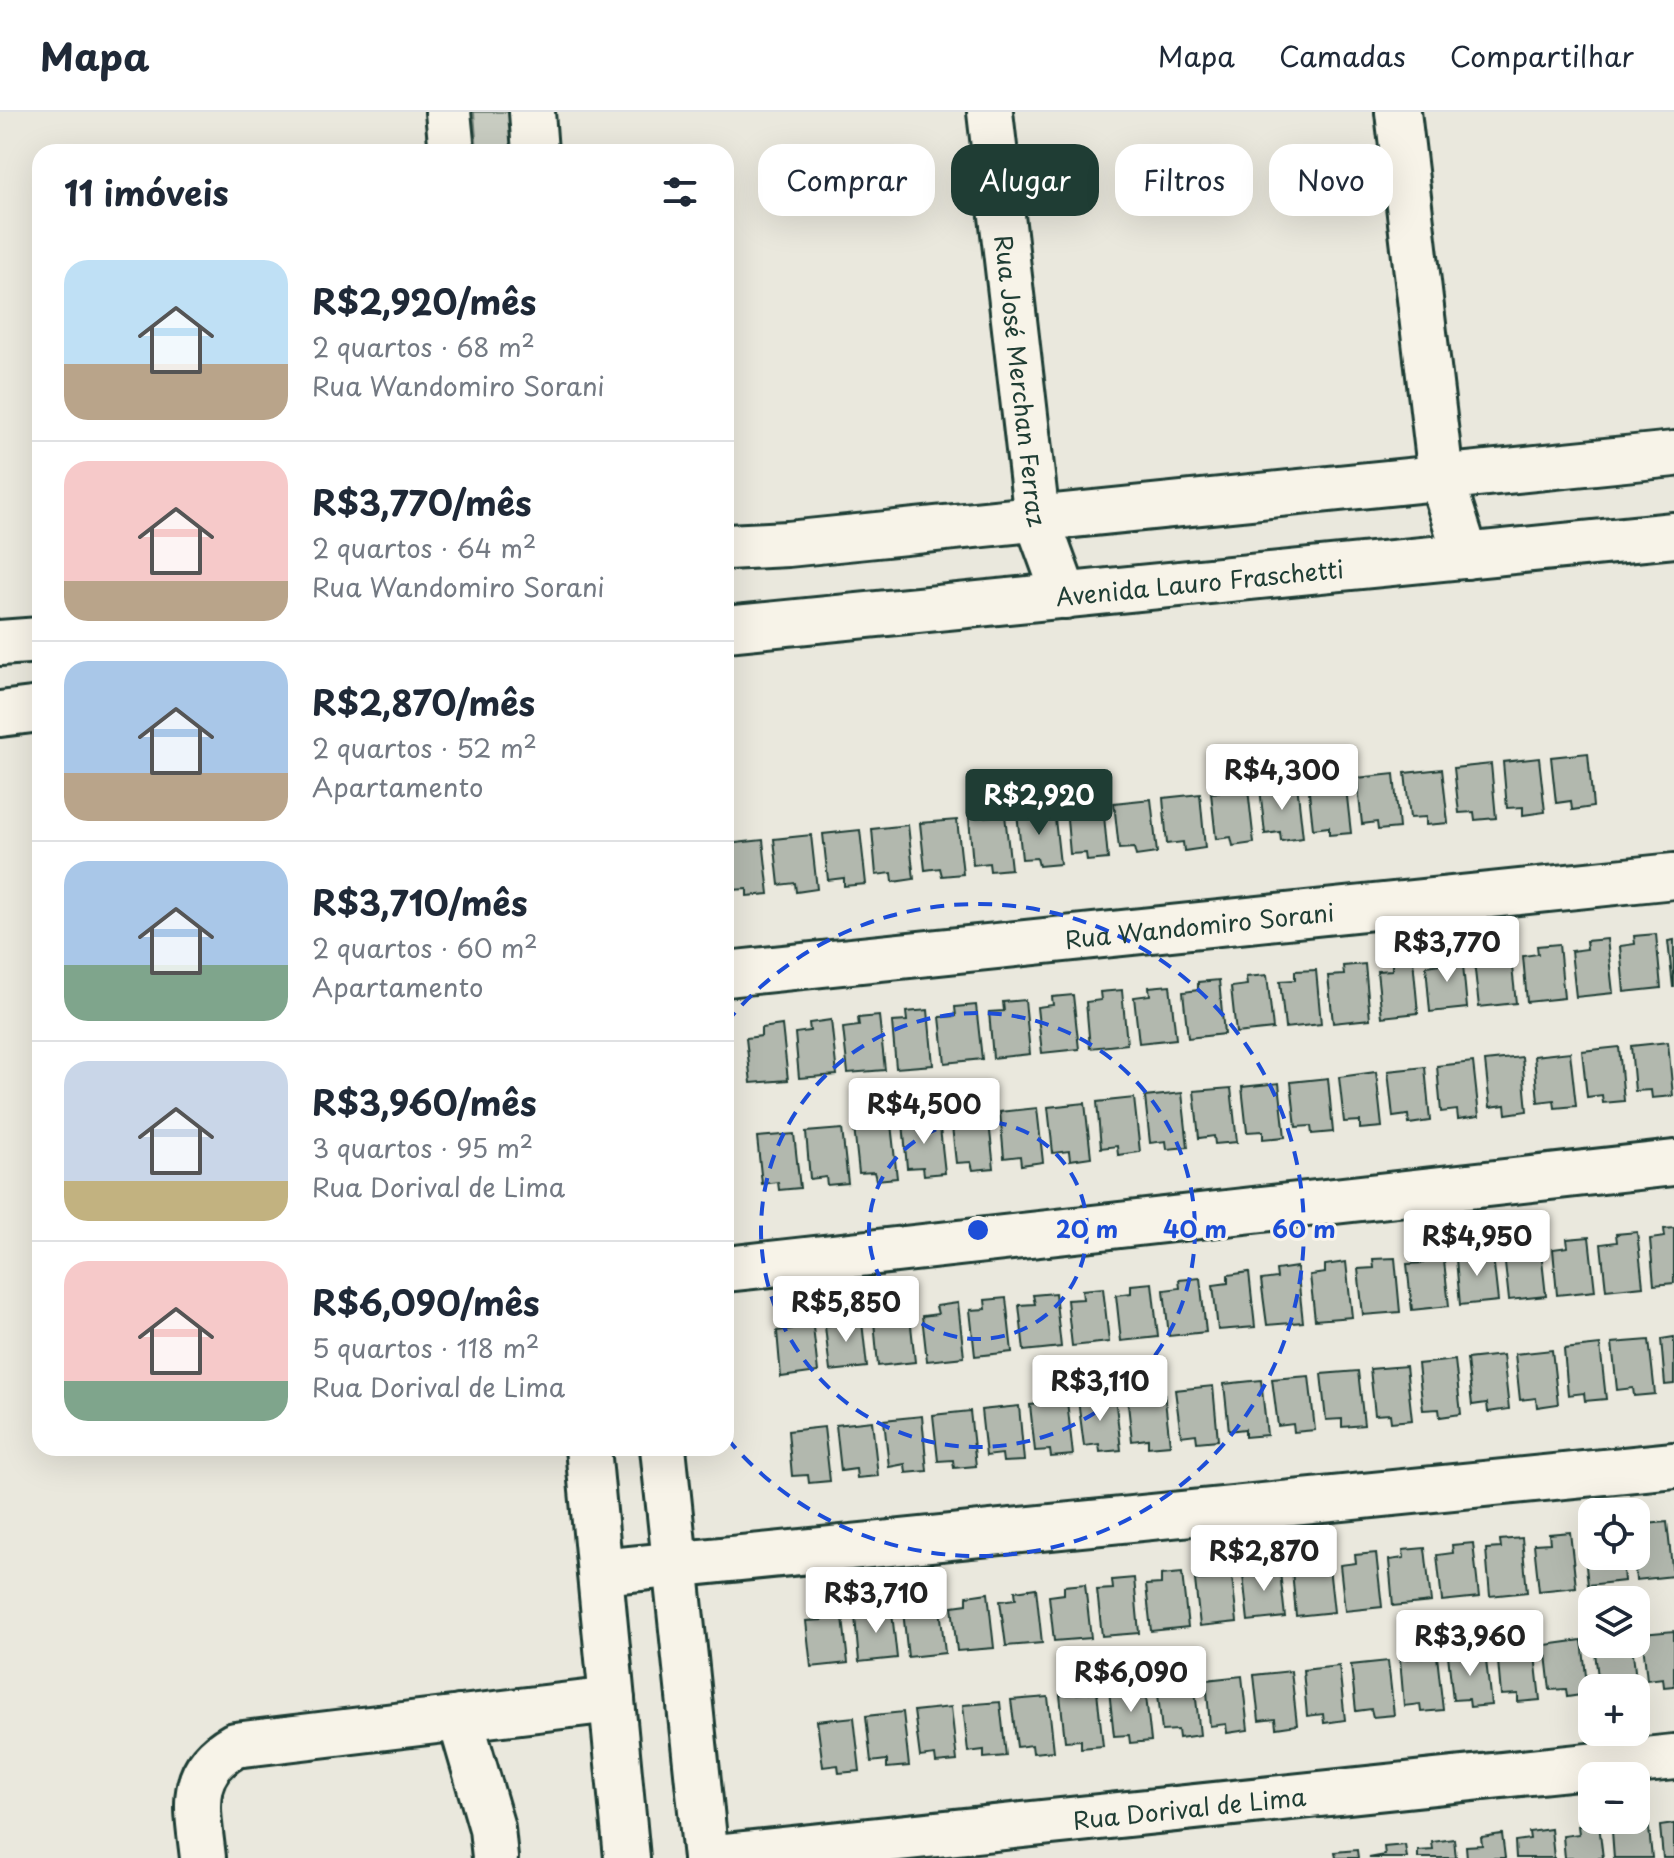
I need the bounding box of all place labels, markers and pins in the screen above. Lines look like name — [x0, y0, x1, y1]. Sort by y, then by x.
pin: R$4,300 — [1208, 744, 1356, 812]
pin: R$2,920 — [965, 769, 1113, 837]
pin: R$3,770 — [1373, 916, 1521, 984]
pin: R$4,500 — [850, 1078, 998, 1146]
pin: R$4,950 — [1403, 1210, 1551, 1278]
centre of rings — [964, 1216, 992, 1244]
pin: R$5,850 — [772, 1276, 920, 1344]
pin: R$3,110 — [1026, 1355, 1174, 1423]
pin: R$2,870 — [1190, 1525, 1338, 1593]
pin: R$3,710 — [802, 1567, 950, 1635]
pin: R$3,960 — [1396, 1610, 1544, 1678]
pin: R$6,090 — [1057, 1646, 1205, 1714]

